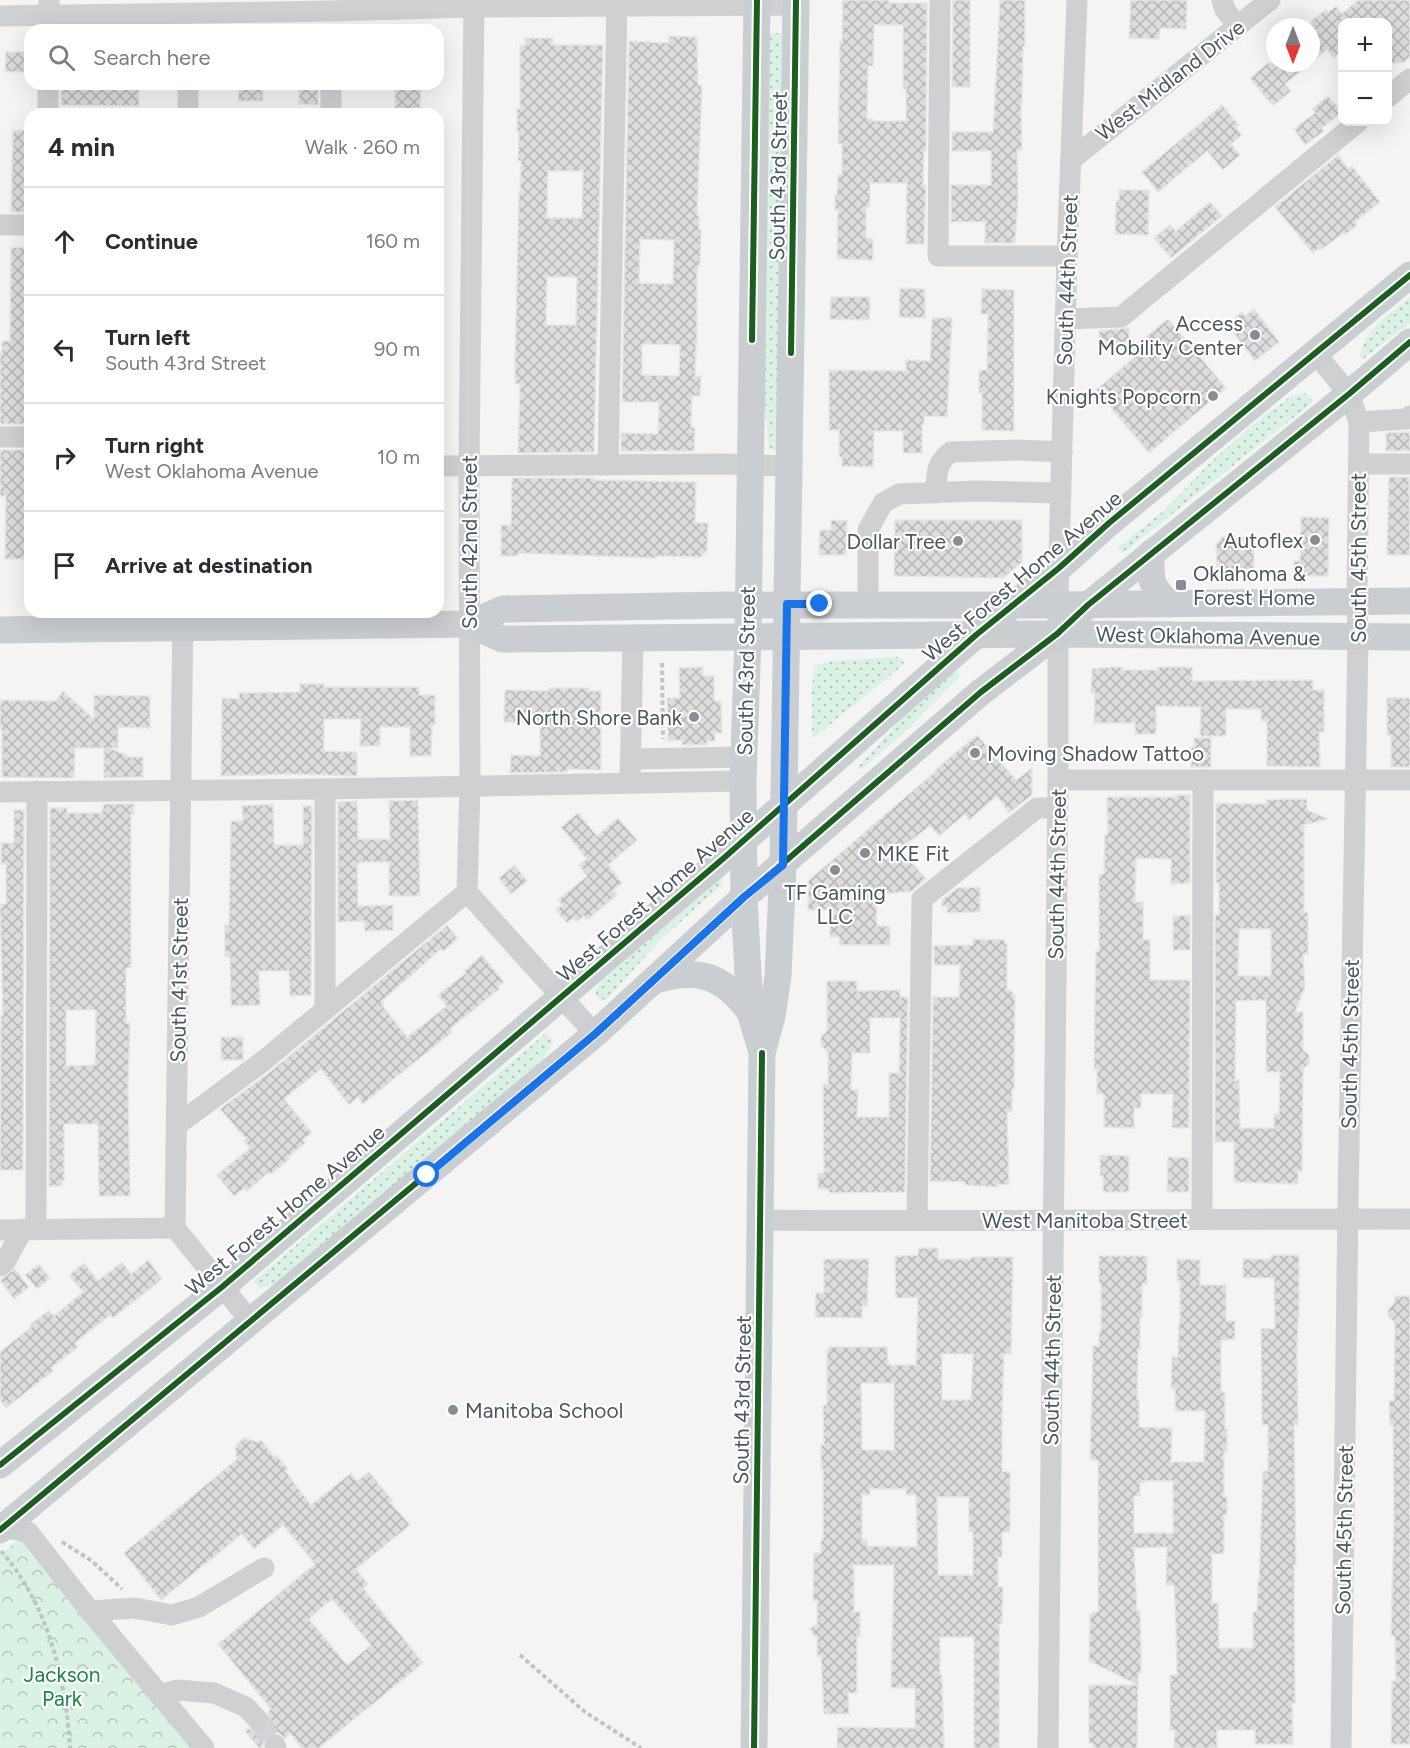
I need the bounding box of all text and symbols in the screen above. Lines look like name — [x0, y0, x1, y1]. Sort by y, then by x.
street label: West Midland Drive — [1091, 14, 1249, 146]
north arrow — [1266, 18, 1320, 72]
map controls — [1338, 18, 1392, 126]
button: + — [1338, 18, 1392, 72]
search box — [24, 24, 444, 90]
icon: search — [45, 41, 78, 74]
text: Search here — [93, 44, 211, 71]
button: − — [1338, 72, 1392, 126]
street label: South 43rd Street — [764, 91, 792, 261]
text: 4 min — [48, 131, 115, 163]
text: Walk · 260 m — [305, 135, 420, 159]
street label: South 44th Street — [1052, 194, 1082, 366]
icon: ahead — [48, 225, 81, 258]
text: Continue — [105, 228, 198, 255]
text: 160 m — [366, 229, 420, 253]
place label: Access Mobility Center — [1097, 311, 1243, 360]
text: Turn left — [105, 324, 191, 351]
marker: Access Mobility Center — [1248, 328, 1262, 342]
icon: left — [48, 333, 81, 366]
text: 90 m — [374, 337, 420, 361]
text: South 43rd Street — [105, 351, 266, 375]
place label: Knights Popcorn — [1046, 384, 1201, 409]
marker: Knights Popcorn — [1206, 389, 1220, 403]
text: Turn right — [105, 432, 204, 459]
icon: right — [48, 441, 81, 474]
text: 10 m — [377, 445, 420, 469]
street label: South 42nd Street — [457, 455, 482, 629]
text: West Oklahoma Avenue — [105, 459, 319, 483]
street label: South 45th Street — [1346, 473, 1371, 643]
street label: West Forest Home Avenue — [917, 485, 1127, 667]
place label: Autoflex — [1223, 528, 1303, 553]
place label: Dollar Tree — [846, 529, 946, 554]
marker: Autoflex — [1308, 533, 1322, 547]
marker: Dollar Tree — [951, 534, 965, 548]
icon: arrive — [48, 549, 81, 582]
text: Arrive at destination — [105, 552, 313, 579]
place label: Oklahoma & Forest Home — [1193, 561, 1315, 610]
marker: Oklahoma & Forest Home — [1174, 578, 1188, 592]
street label: South 43rd Street — [732, 586, 760, 756]
route end — [806, 590, 832, 616]
street label: West Oklahoma Avenue — [1096, 622, 1320, 650]
place label: North Shore Bank — [516, 705, 683, 730]
marker: North Shore Bank — [687, 710, 701, 724]
place label: Moving Shadow Tattoo — [987, 741, 1204, 766]
marker: Moving Shadow Tattoo — [968, 746, 982, 760]
street label: South 44th Street — [1043, 788, 1071, 960]
street label: West Forest Home Avenue — [552, 803, 758, 987]
place label: MKE Fit — [877, 841, 949, 866]
marker: MKE Fit — [858, 846, 872, 860]
marker: TF Gaming LLC — [828, 863, 842, 877]
place label: TF Gaming LLC — [784, 880, 886, 929]
street label: South 41st Street — [165, 897, 193, 1063]
street label: South 45th Street — [1336, 959, 1364, 1129]
street label: West Forest Home Avenue — [180, 1119, 390, 1301]
route start — [413, 1161, 439, 1187]
street label: West Manitoba Street — [982, 1208, 1188, 1233]
street label: South 44th Street — [1038, 1274, 1066, 1446]
street label: South 43rd Street — [728, 1315, 756, 1485]
place label: Manitoba School — [465, 1398, 623, 1423]
marker: Manitoba School — [446, 1403, 460, 1417]
street label: South 45th Street — [1330, 1445, 1358, 1615]
park label: Jackson Park — [24, 1662, 100, 1711]

